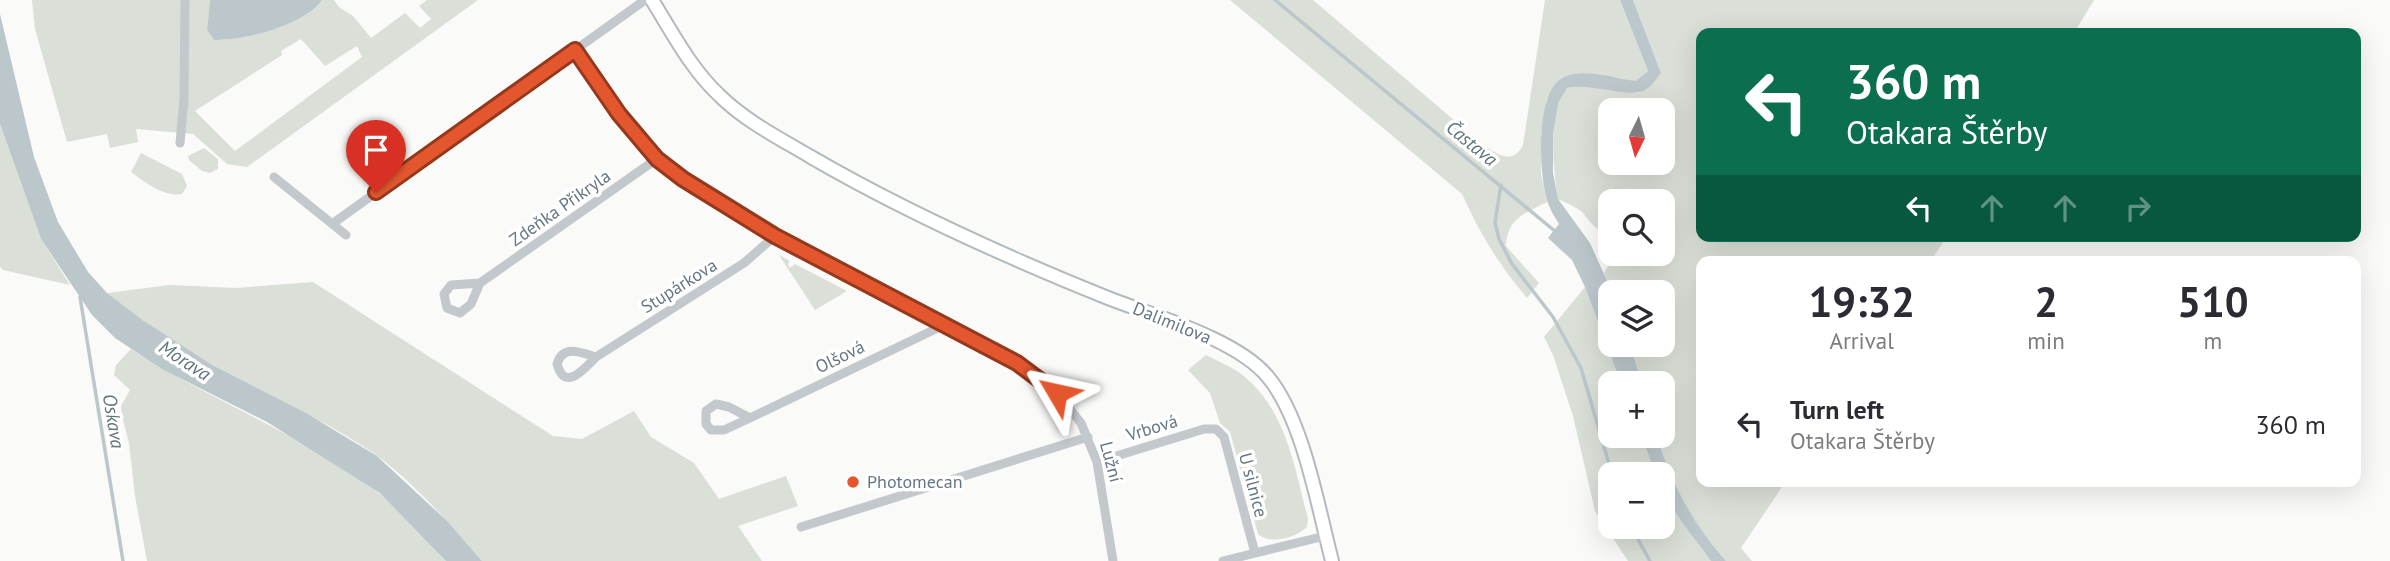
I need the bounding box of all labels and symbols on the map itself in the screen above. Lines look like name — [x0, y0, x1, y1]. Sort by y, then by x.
north arrow — [1598, 98, 1675, 175]
water label: Častava — [1442, 115, 1503, 171]
pin — [346, 120, 406, 192]
street label: Zdeňka Přikryla — [505, 164, 615, 251]
street label: Stupárkova — [636, 253, 721, 318]
street label: Dalimilova — [1130, 296, 1215, 349]
water label: Morava — [155, 335, 216, 386]
street label: Olšová — [811, 335, 868, 378]
position arrow — [1020, 356, 1094, 430]
water label: Oskava — [98, 392, 130, 451]
street label: Vrbová — [1123, 409, 1180, 446]
street label: Lužní — [1095, 439, 1128, 485]
street label: U silnice — [1234, 450, 1273, 520]
place label: Photomecan — [867, 470, 963, 493]
marker: Photomecan — [845, 474, 861, 490]

